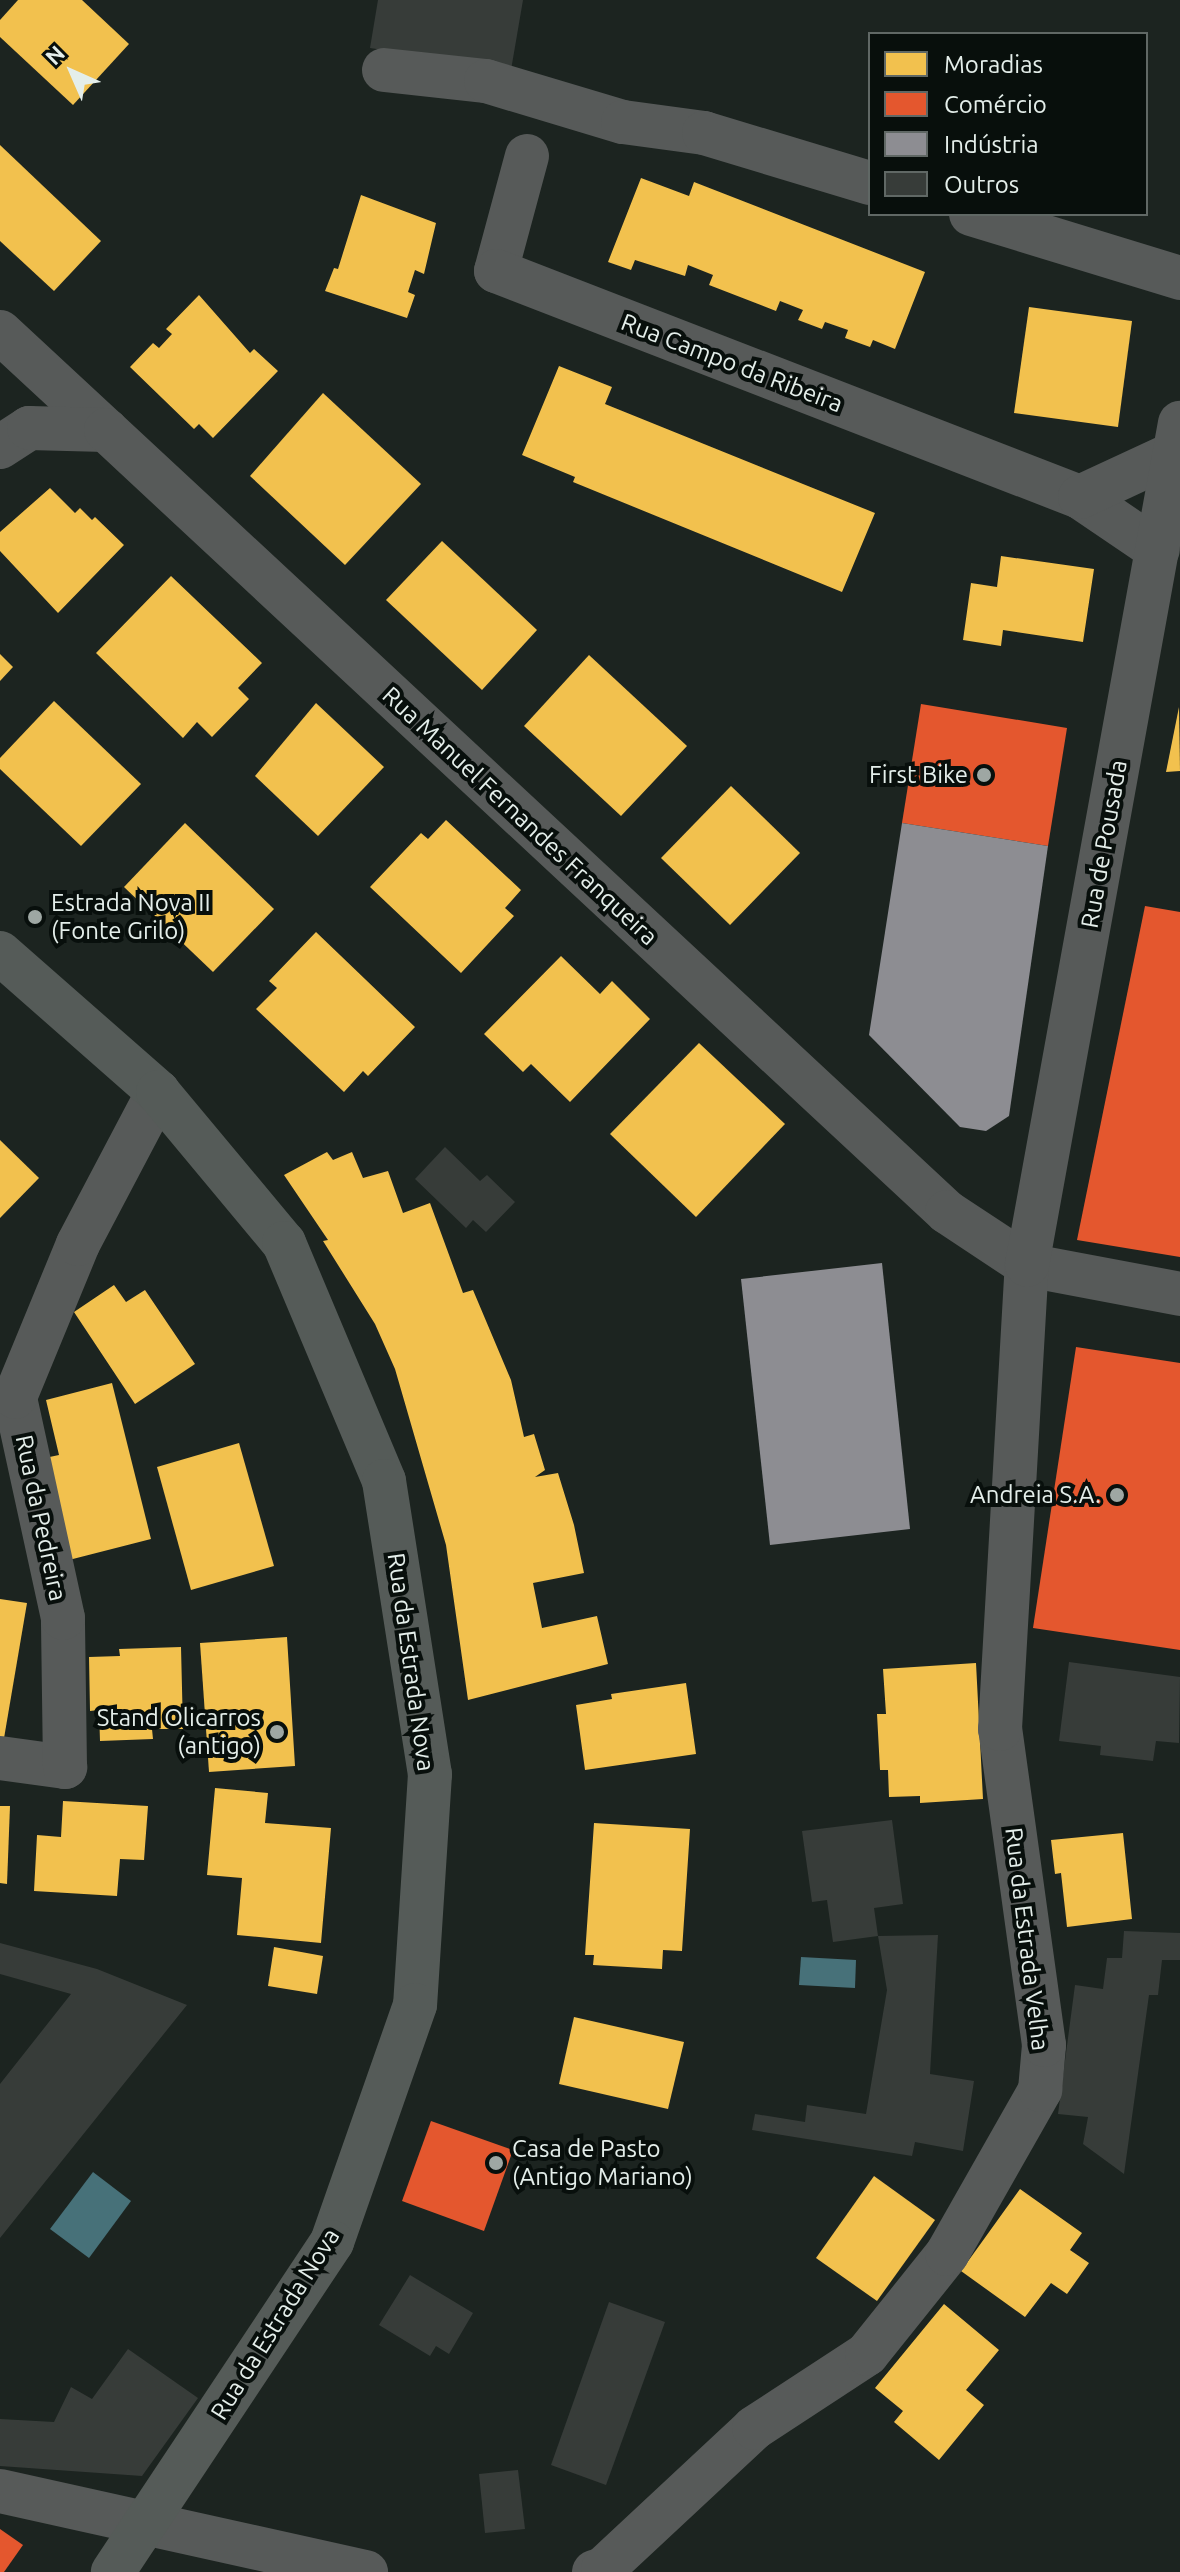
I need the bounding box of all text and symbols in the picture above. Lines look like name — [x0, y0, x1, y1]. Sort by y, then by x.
north arrow — [32, 32, 112, 112]
legend — [868, 32, 1148, 216]
text: N — [40, 40, 69, 69]
text: Moradias — [944, 51, 1043, 78]
text: Comércio — [944, 91, 1047, 118]
text: Indústria — [944, 131, 1039, 158]
text: Outros — [944, 171, 1019, 198]
street label: Rua Campo da Ribeira — [617, 307, 847, 419]
street label: Rua Manuel Fernandes Franqueira — [376, 681, 664, 951]
street label: Rua de Pousada — [1075, 758, 1133, 930]
place label: First Bike — [869, 761, 968, 789]
marker: First Bike — [975, 766, 993, 784]
place label: Estrada Nova II (Fonte Grilo) — [51, 889, 211, 945]
marker: Estrada Nova II (Fonte Grilo) — [26, 908, 44, 926]
street label: Rua da Pedreira — [9, 1432, 73, 1604]
place label: Andreia S.A. — [970, 1481, 1101, 1509]
marker: Andreia S.A. — [1108, 1486, 1126, 1504]
street label: Rua da Estrada Nova — [381, 1551, 441, 1773]
place label: Stand Olicarros (antigo) — [97, 1704, 261, 1760]
marker: Stand Olicarros (antigo) — [268, 1723, 286, 1741]
street label: Rua da Estrada Velha — [999, 1826, 1055, 2052]
place label: Casa de Pasto (Antigo Mariano) — [512, 2135, 693, 2191]
marker: Casa de Pasto (Antigo Mariano) — [487, 2154, 505, 2172]
street label: Rua da Estrada Nova — [204, 2223, 346, 2425]

